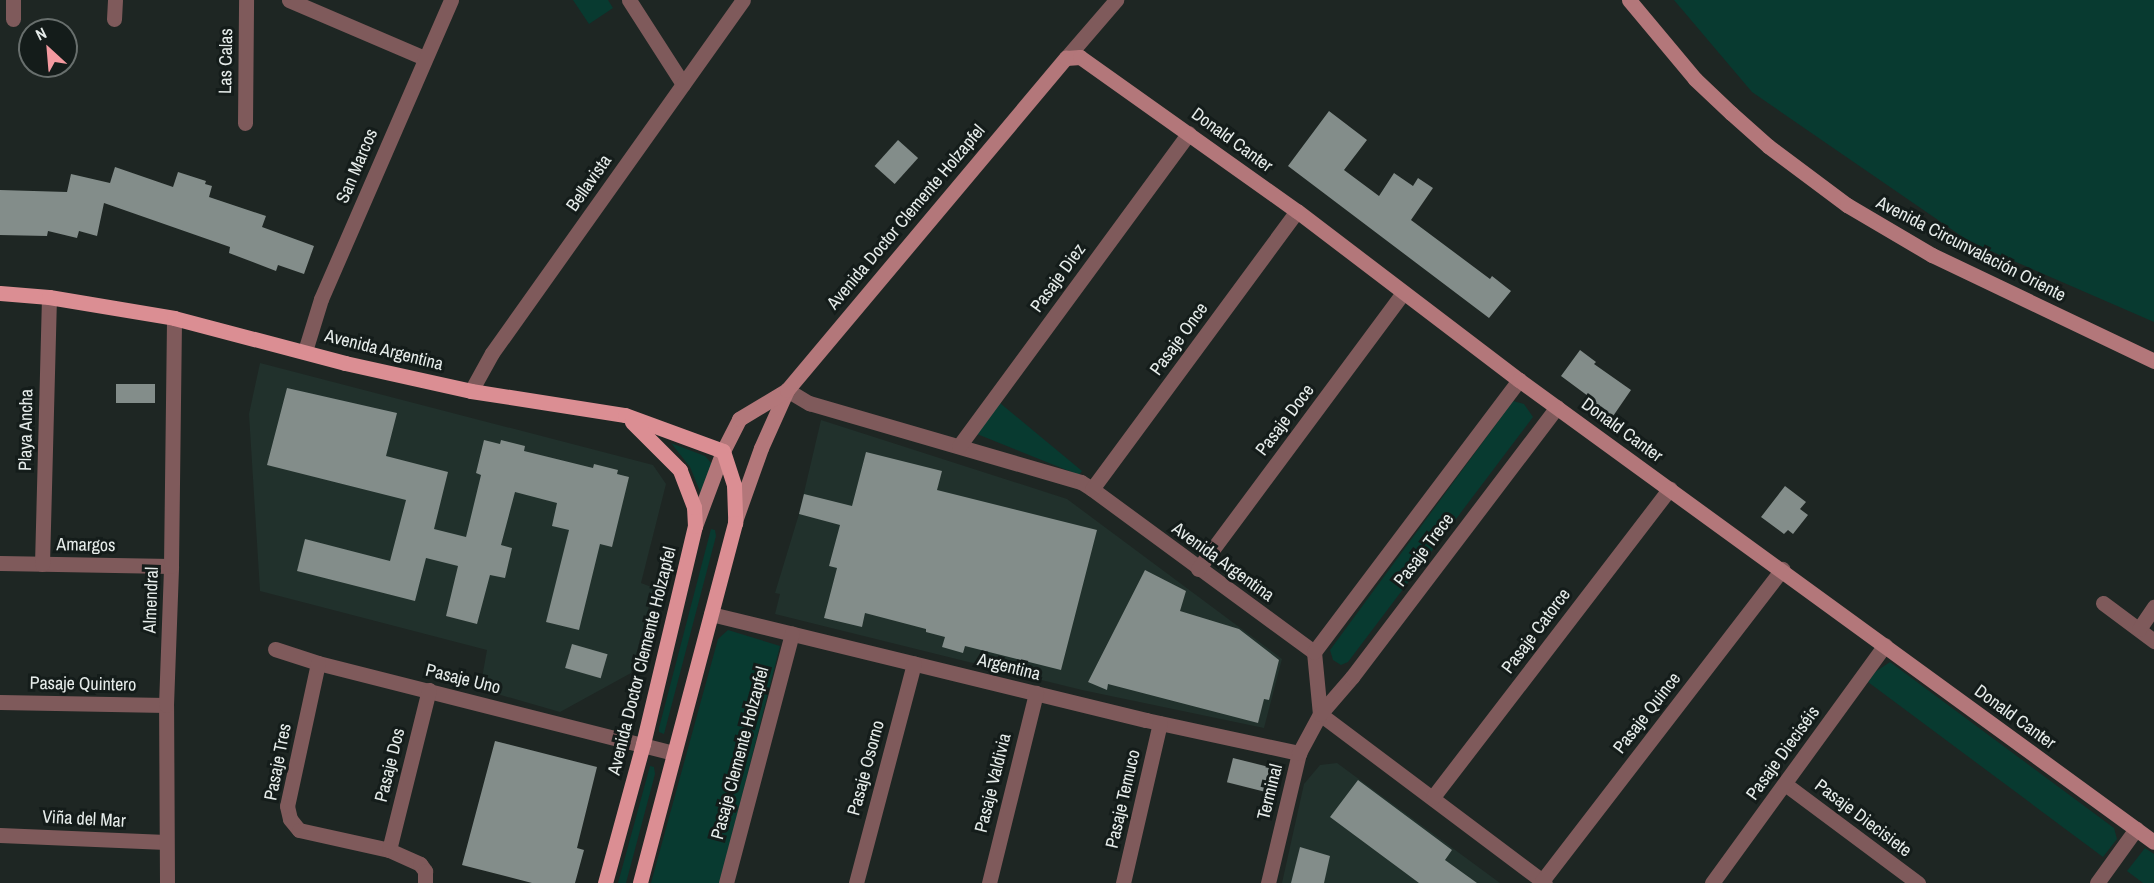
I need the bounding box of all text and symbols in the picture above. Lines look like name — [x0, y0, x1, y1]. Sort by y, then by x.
north arrow — [18, 18, 78, 78]
text: N — [32, 22, 50, 46]
street label: Las Calas — [215, 28, 237, 94]
street label: Donald Canter — [1187, 103, 1277, 177]
street label: Avenida Doctor Clemente Holzapfel — [822, 120, 990, 314]
street label: San Marcos — [332, 126, 382, 206]
street label: Bellavista — [562, 151, 616, 215]
street label: Avenida Circunvalación Oriente — [1873, 192, 2069, 306]
street label: Pasaje Diez — [1026, 239, 1090, 317]
street label: Pasaje Once — [1145, 298, 1213, 380]
street label: Avenida Argentina — [322, 325, 446, 375]
street label: Pasaje Doce — [1251, 380, 1319, 460]
street label: Playa Ancha — [14, 388, 38, 472]
street label: Donald Canter — [1577, 393, 1667, 467]
street label: Pasaje Trece — [1389, 509, 1459, 591]
street label: Avenida Argentina — [1167, 517, 1279, 607]
street label: Amargos — [56, 534, 116, 556]
street label: Avenida Doctor Clemente Holzapfel — [603, 545, 681, 777]
street label: Almendral — [139, 566, 163, 634]
street label: Pasaje Catorce — [1497, 584, 1575, 678]
street label: Argentina — [975, 649, 1043, 685]
street label: Pasaje Uno — [423, 659, 503, 699]
street label: Pasaje Clemente Holzapfel — [707, 664, 773, 842]
street label: Pasaje Quince — [1609, 668, 1685, 758]
street label: Pasaje Quintero — [29, 672, 137, 696]
street label: Donald Canter — [1970, 680, 2060, 754]
street label: Pasaje Dieciséis — [1742, 702, 1824, 804]
street label: Pasaje Osorno — [843, 718, 889, 818]
street label: Pasaje Tres — [260, 722, 296, 802]
street label: Pasaje Dos — [370, 726, 410, 804]
street label: Pasaje Valdivia — [970, 731, 1016, 835]
street label: Pasaje Temuco — [1101, 747, 1145, 851]
street label: Terminal — [1253, 762, 1287, 822]
street label: Pasaje Diecisiete — [1810, 775, 1916, 861]
street label: Viña del Mar — [42, 806, 126, 832]

